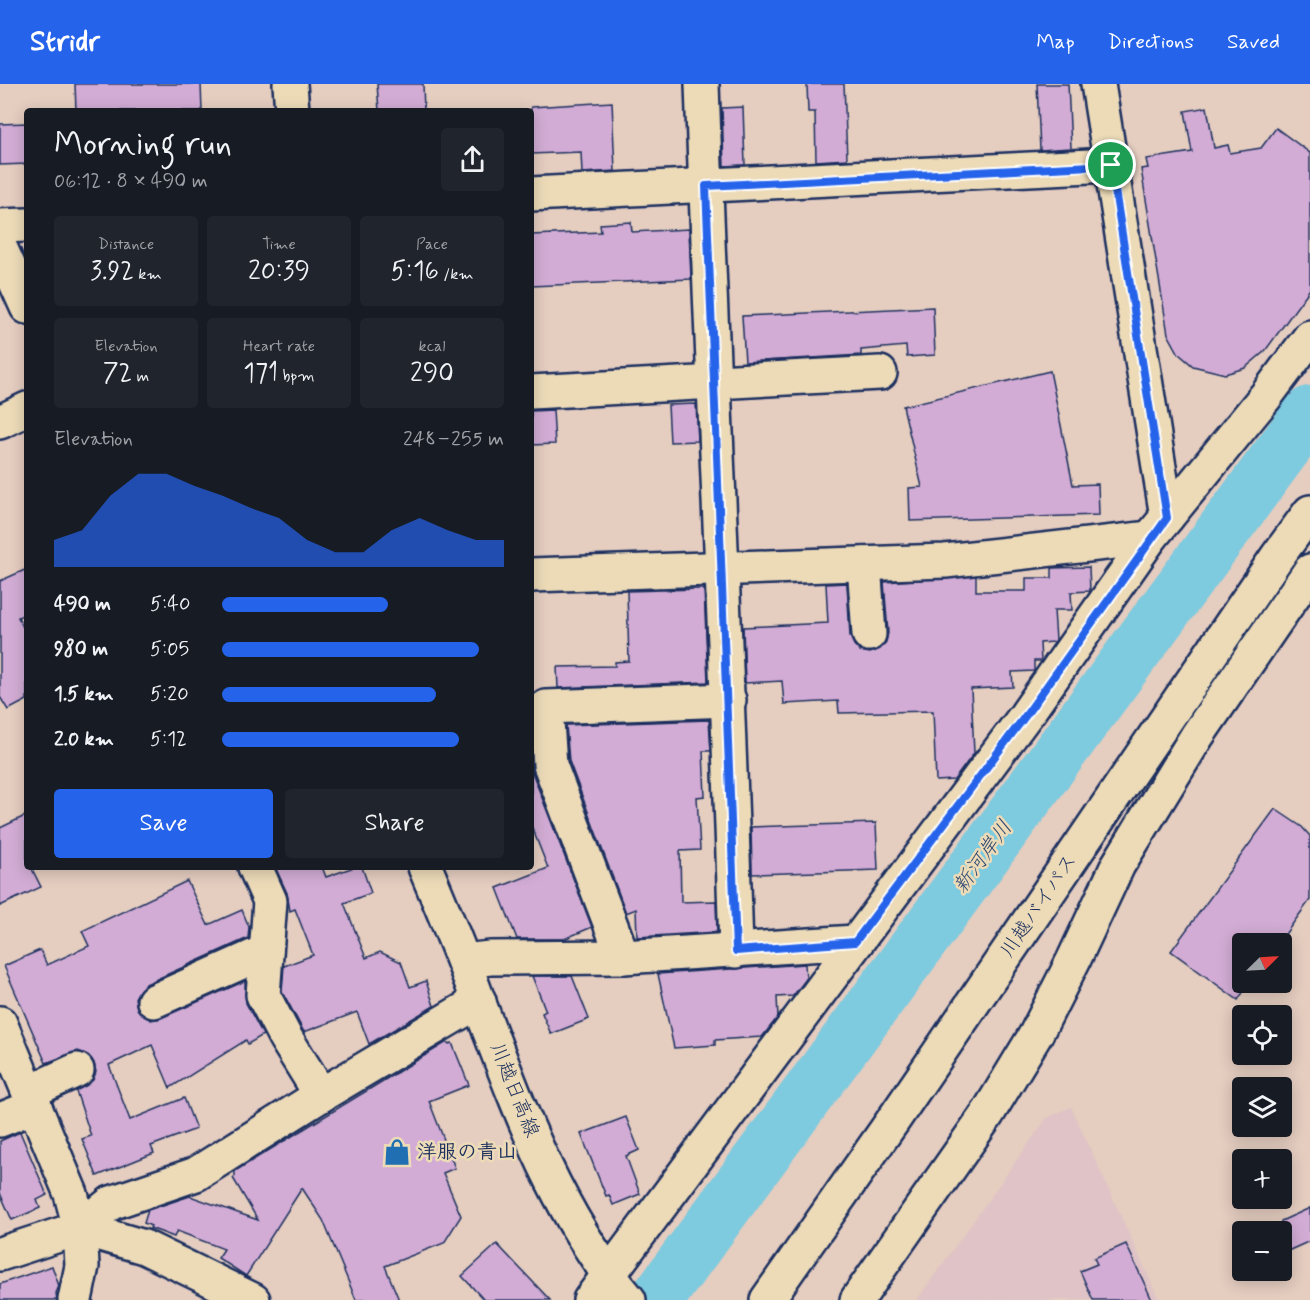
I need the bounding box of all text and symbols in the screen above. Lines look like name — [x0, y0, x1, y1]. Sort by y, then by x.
text: Stridr — [30, 24, 100, 61]
text: Map — [1036, 28, 1075, 56]
text: Directions — [1108, 28, 1194, 56]
text: Saved — [1227, 28, 1280, 56]
text: Morning run — [54, 123, 232, 167]
button: share — [441, 128, 504, 191]
pin — [1085, 139, 1136, 190]
icon: arrive — [1094, 148, 1127, 181]
text: 06:12 · 8 × 490 m — [54, 168, 208, 195]
text: Distance — [98, 234, 154, 255]
text: Time — [262, 234, 296, 255]
text: Pace — [416, 234, 448, 255]
text: 3.92 — [90, 255, 134, 289]
text: 20:39 — [248, 255, 310, 289]
text: 5:16 — [390, 255, 439, 289]
text: km — [134, 264, 162, 285]
text: /km — [439, 264, 474, 285]
text: Elevation — [95, 336, 158, 357]
text: Heart rate — [243, 336, 315, 357]
text: kcal — [419, 336, 445, 357]
text: 72 — [103, 357, 132, 391]
text: 171 — [243, 357, 278, 391]
text: 290 — [410, 357, 454, 391]
text: m — [132, 366, 149, 387]
text: bpm — [278, 366, 315, 387]
text: Elevation — [54, 426, 133, 453]
text: 248–255 m — [403, 426, 504, 453]
text: 490 m — [54, 591, 111, 618]
text: 5:40 — [150, 591, 190, 618]
text: 980 m — [54, 636, 108, 663]
text: 5:05 — [150, 636, 189, 663]
text: 1.5 km — [54, 681, 114, 708]
text: 5:20 — [150, 681, 189, 708]
text: 2.0 km — [54, 726, 114, 753]
text: 5:12 — [150, 726, 187, 753]
button: Save — [54, 789, 273, 858]
button: Share — [285, 789, 504, 858]
water label: 新河岸川 — [947, 815, 1019, 899]
street label: 川越バイパス — [994, 849, 1084, 963]
north arrow — [1232, 933, 1292, 993]
map controls — [1232, 933, 1292, 1281]
button: locate — [1232, 1005, 1292, 1065]
street label: 川越日高線 — [483, 1039, 545, 1141]
button: layers — [1232, 1077, 1292, 1137]
shop icon: 洋服の青山 — [382, 1137, 412, 1167]
place label: 洋服の青山 — [417, 1139, 517, 1166]
button: + — [1232, 1149, 1292, 1209]
button: − — [1232, 1221, 1292, 1281]

